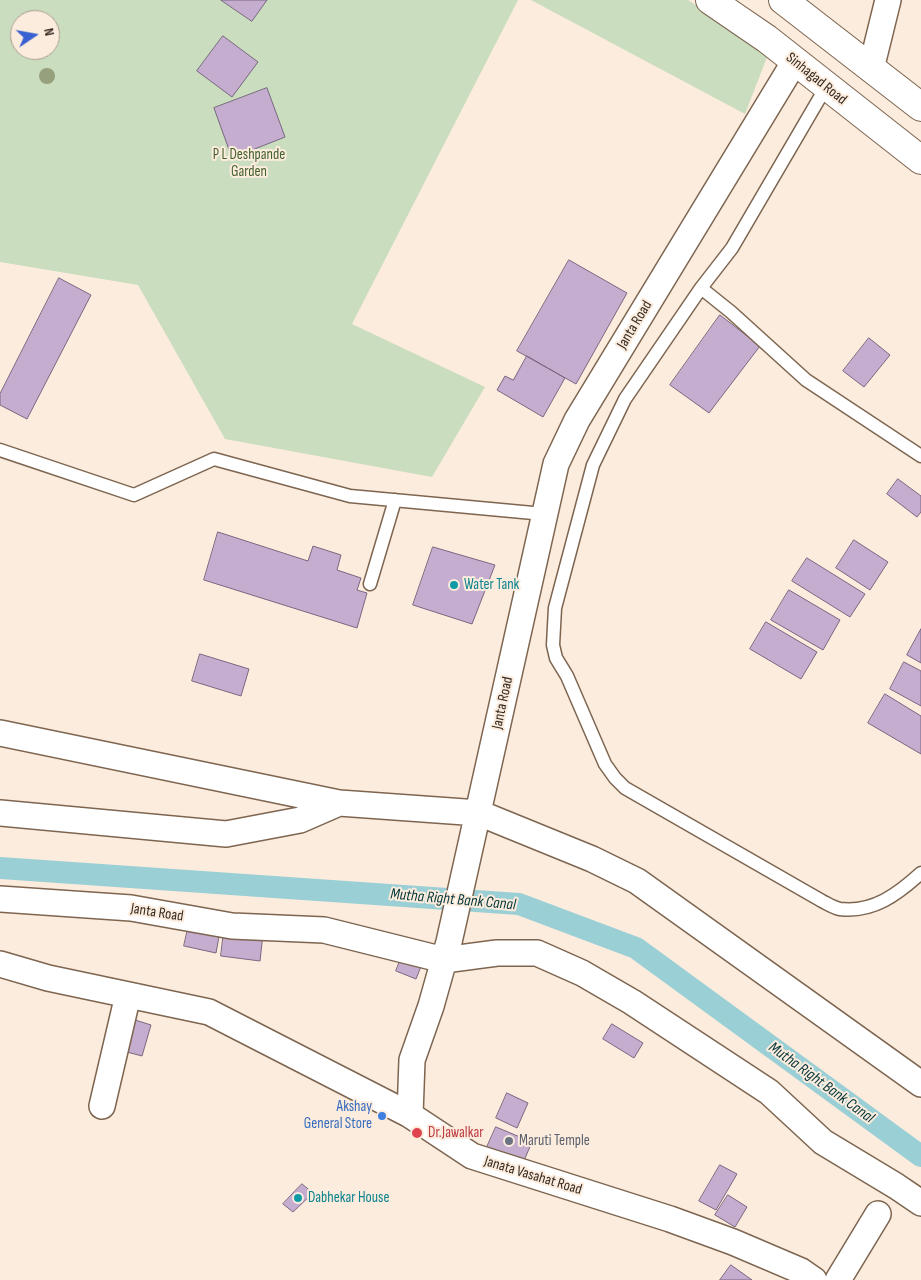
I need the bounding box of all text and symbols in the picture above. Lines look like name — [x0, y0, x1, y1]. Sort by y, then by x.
north arrow — [10, 10, 60, 60]
text: N — [40, 27, 58, 37]
street label: Sinhagad Road — [782, 49, 850, 109]
park label: P L Deshpande Garden — [213, 146, 285, 181]
street label: Janta Road — [614, 298, 656, 352]
place label: Water Tank — [464, 576, 519, 594]
marker: Water Tank — [448, 579, 460, 591]
street label: Janta Road — [489, 675, 517, 731]
water label: Mutha Right Bank Canal — [390, 885, 516, 915]
street label: Janta Road — [129, 900, 185, 926]
water label: Mutha Right Bank Canal — [764, 1038, 878, 1128]
place label: Akshay General Store — [304, 1098, 372, 1133]
marker: Akshay General Store — [376, 1110, 388, 1122]
place label: Dr.Jawalkar — [428, 1124, 483, 1142]
marker: Dr.Jawalkar — [410, 1126, 424, 1140]
place label: Maruti Temple — [519, 1132, 590, 1150]
marker: Maruti Temple — [503, 1135, 515, 1147]
street label: Janata Vasahat Road — [482, 1153, 584, 1199]
place label: Dabhekar House — [308, 1189, 389, 1207]
marker: Dabhekar House — [292, 1192, 304, 1204]

